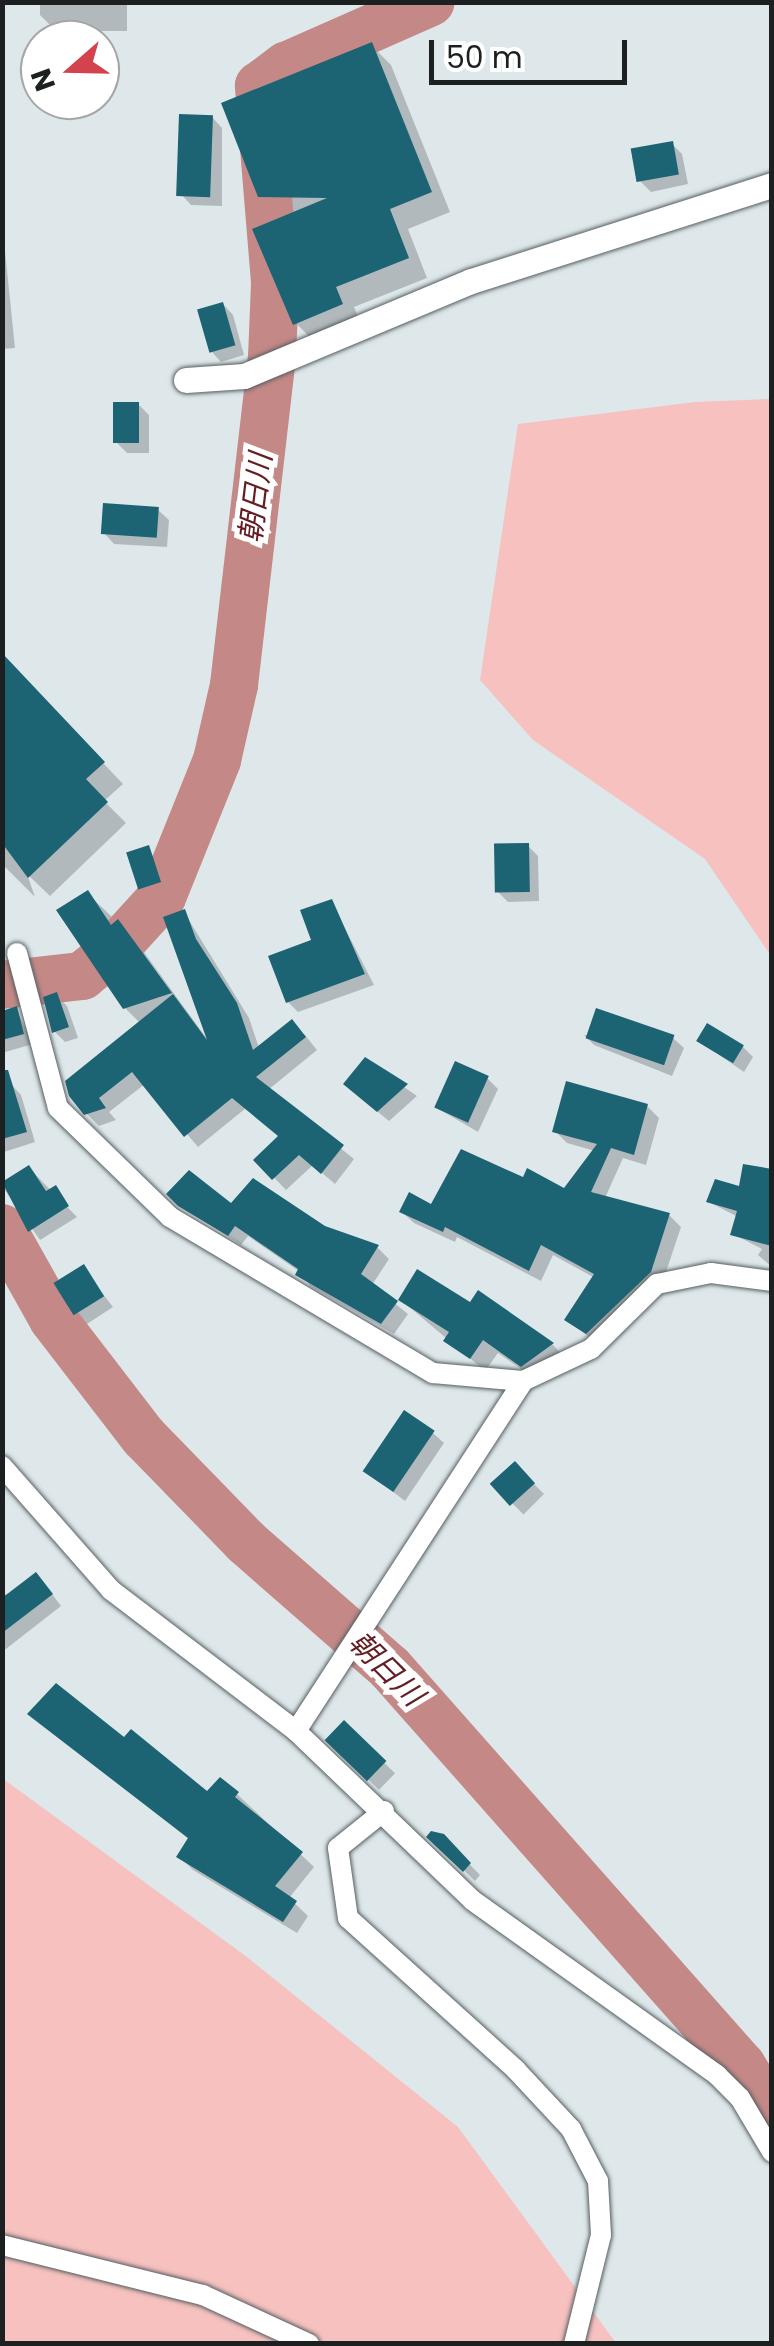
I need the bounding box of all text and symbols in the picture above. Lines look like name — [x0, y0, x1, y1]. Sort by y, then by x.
north arrow — [20, 20, 120, 120]
scale bar — [434, 20, 632, 82]
text: 50 m — [446, 36, 523, 79]
text: N — [21, 63, 65, 96]
water label: 朝日川 — [233, 451, 279, 545]
water label: 朝日川 — [341, 1624, 431, 1714]

